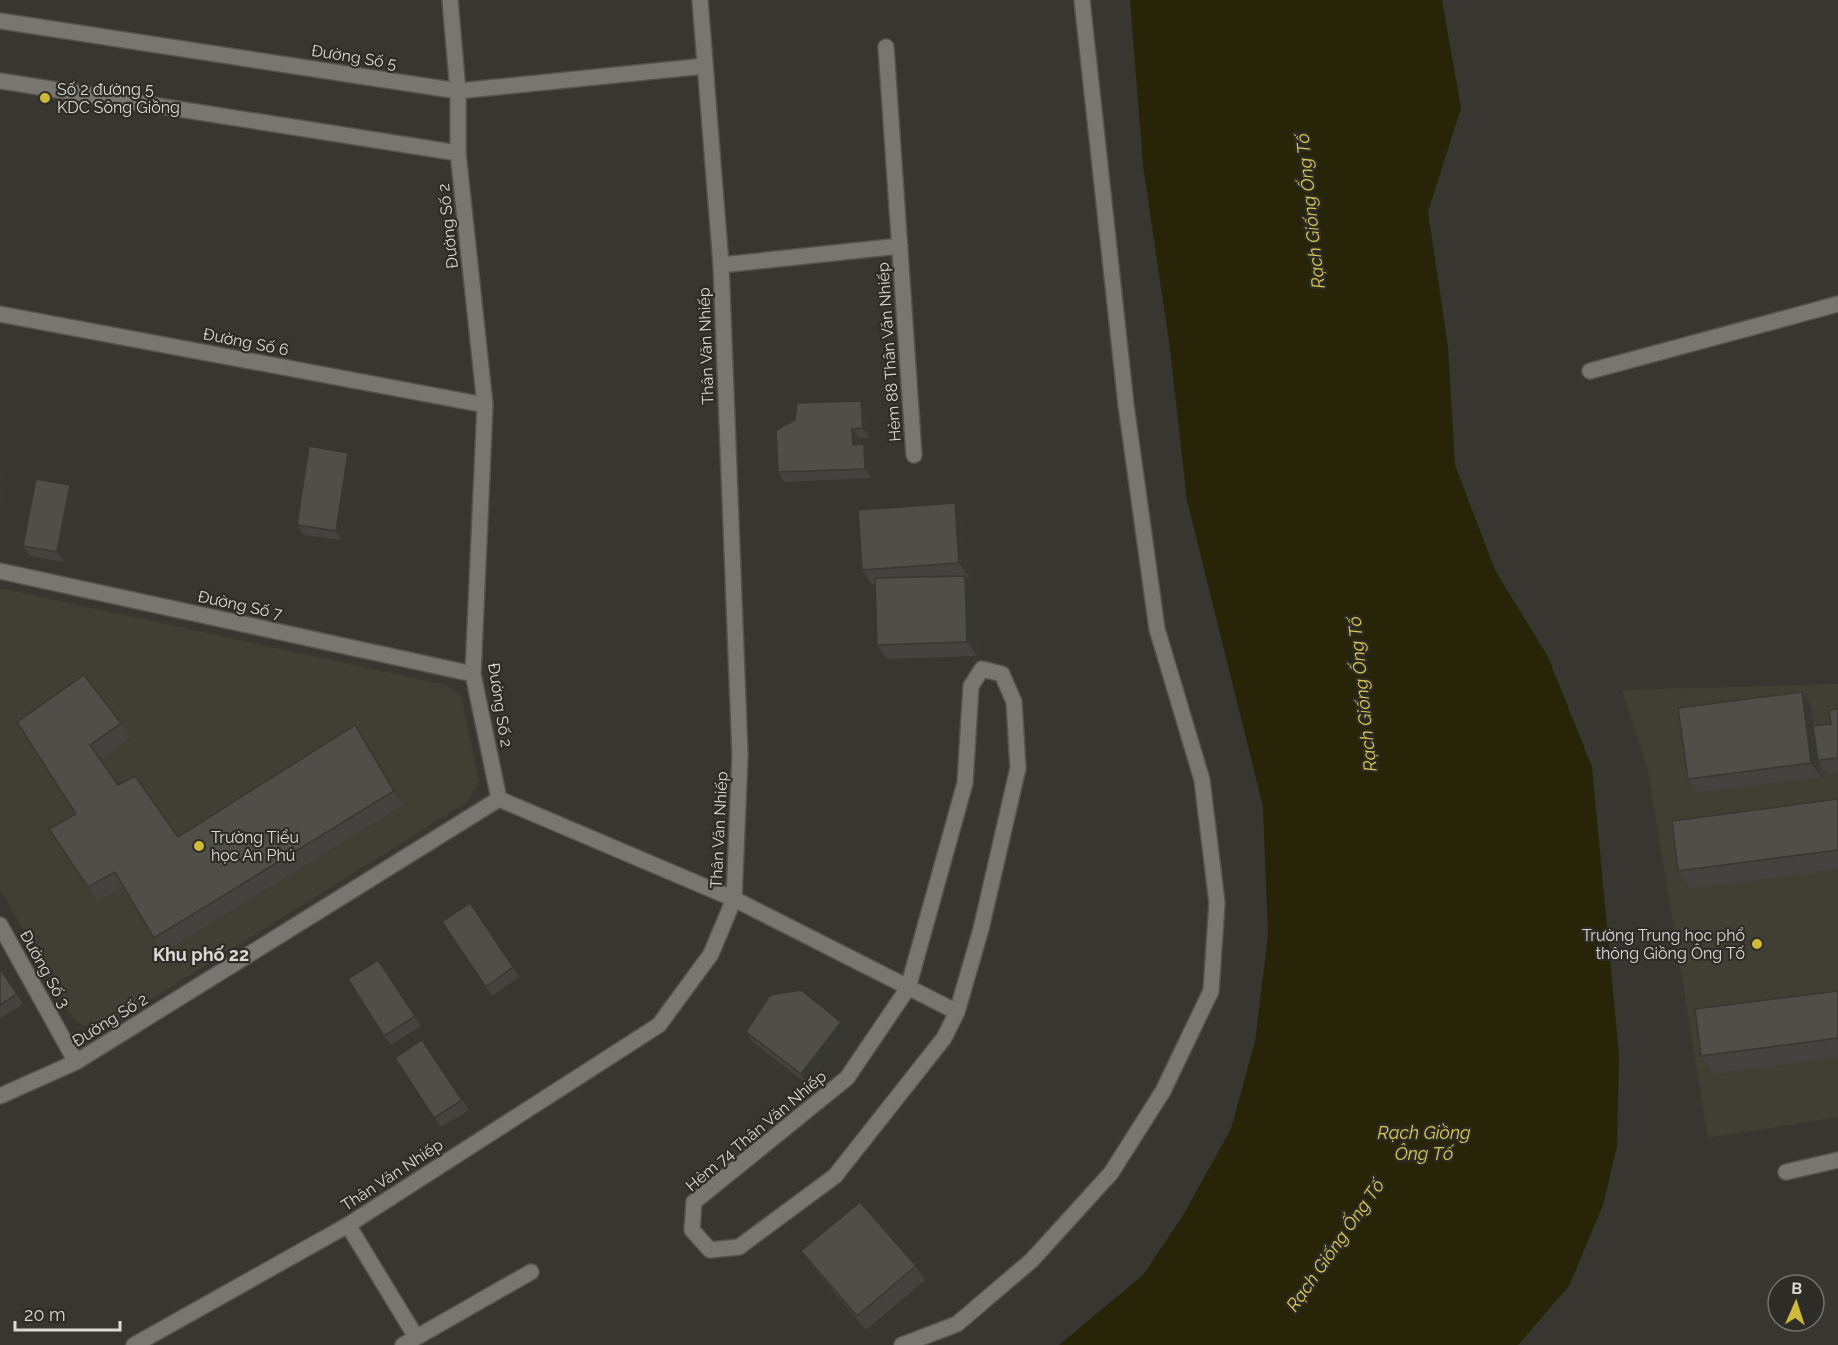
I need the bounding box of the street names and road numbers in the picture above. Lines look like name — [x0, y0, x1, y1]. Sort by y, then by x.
street label: Đường Số 5 — [310, 41, 398, 73]
street label: Đường Số 2 — [434, 182, 462, 270]
street label: Hẻm 88 Thân Văn Nhiếp — [873, 262, 905, 442]
street label: Thân Văn Nhiếp — [694, 287, 718, 405]
street label: Đường Số 6 — [202, 324, 290, 360]
street label: Đường Số 7 — [196, 587, 284, 623]
street label: Đường Số 2 — [484, 661, 516, 749]
street label: Thân Văn Nhiếp — [706, 771, 732, 889]
street label: Đường Số 3 — [16, 927, 74, 1011]
street label: Đường Số 2 — [69, 989, 151, 1051]
street label: Hẻm 74 Thân Văn Nhiếp — [682, 1067, 830, 1195]
street label: Thân Văn Nhiếp — [338, 1135, 446, 1215]

